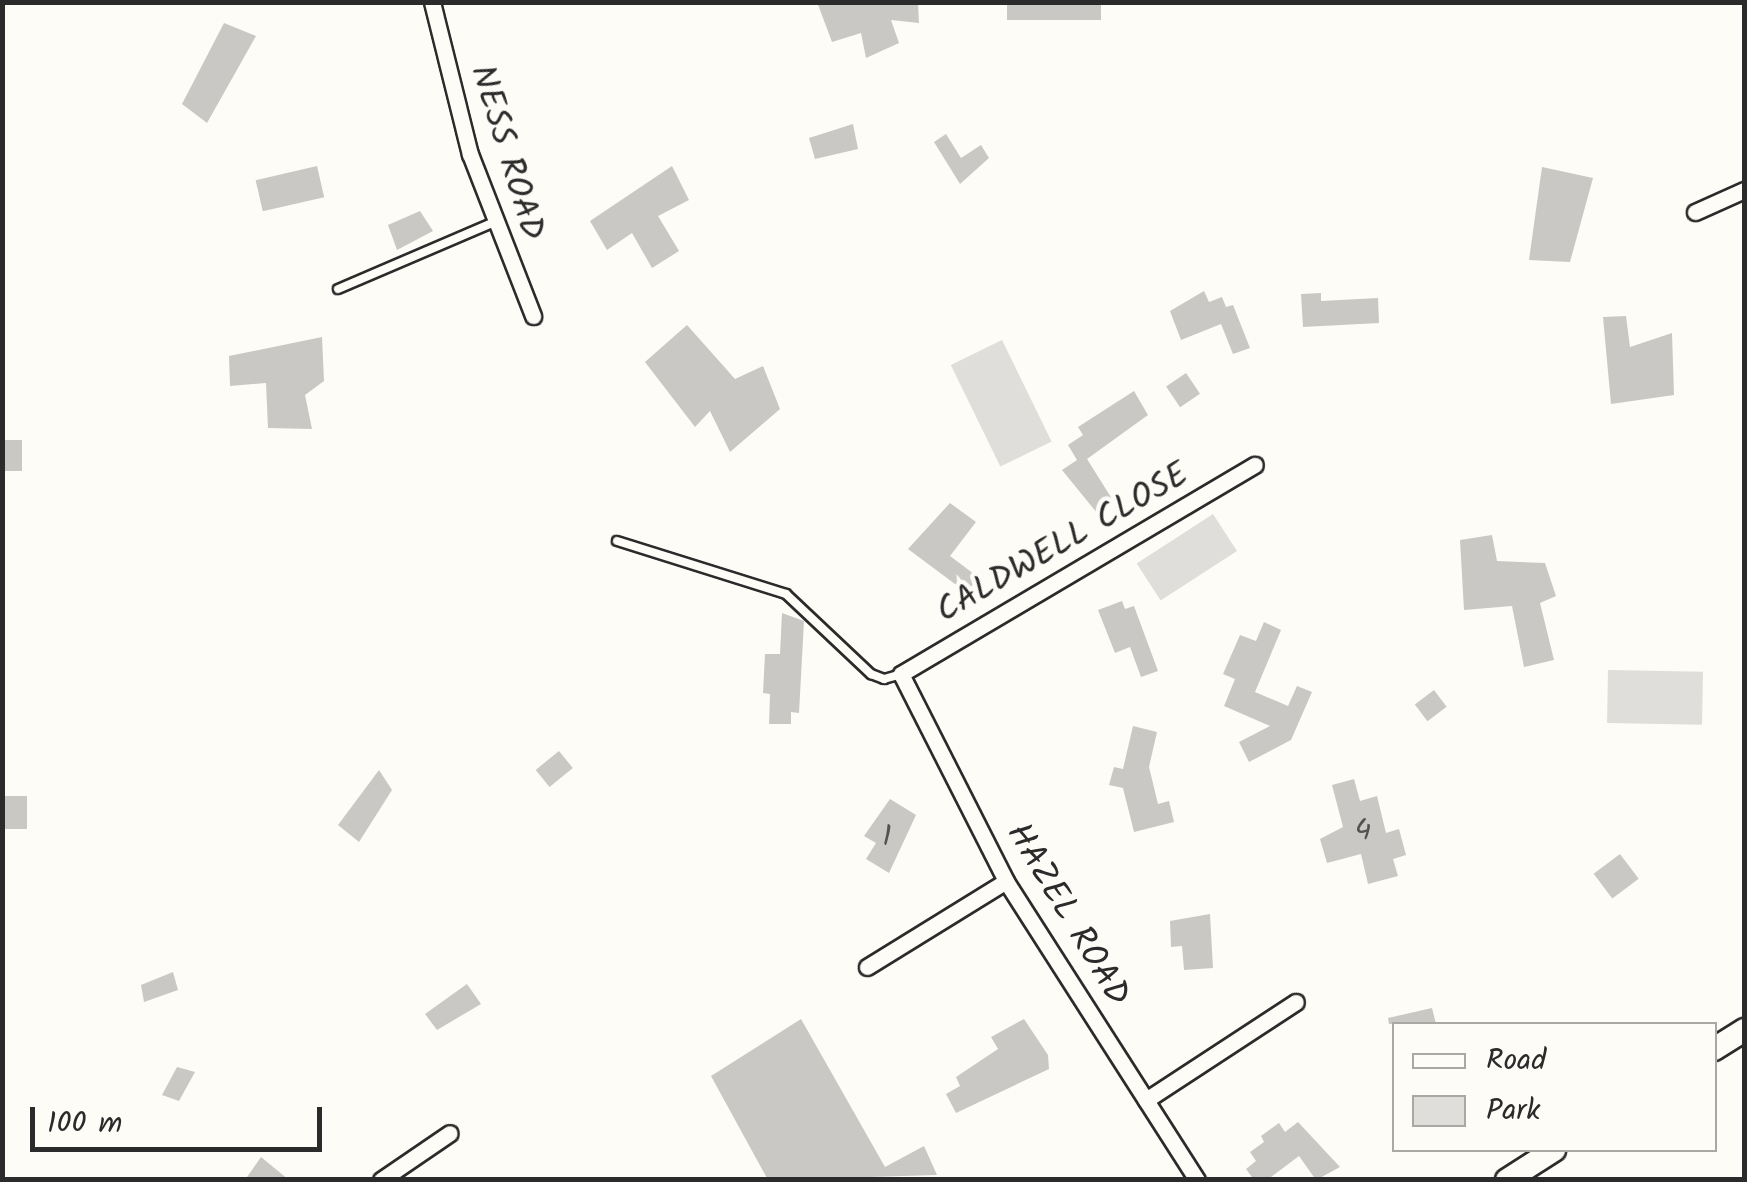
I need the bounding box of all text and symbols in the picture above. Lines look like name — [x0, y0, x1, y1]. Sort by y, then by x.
street label: NESS ROAD — [459, 60, 553, 246]
street label: CALDWELL CLOSE — [929, 455, 1197, 633]
house number: 4 — [1355, 813, 1371, 849]
street label: HAZEL ROAD — [996, 816, 1138, 1014]
house number: 1 — [882, 819, 892, 855]
legend — [1392, 1022, 1717, 1152]
text: Road — [1486, 1037, 1546, 1085]
scale bar — [35, 1087, 328, 1149]
text: Park — [1486, 1087, 1540, 1135]
text: 100 m — [47, 1100, 122, 1148]

